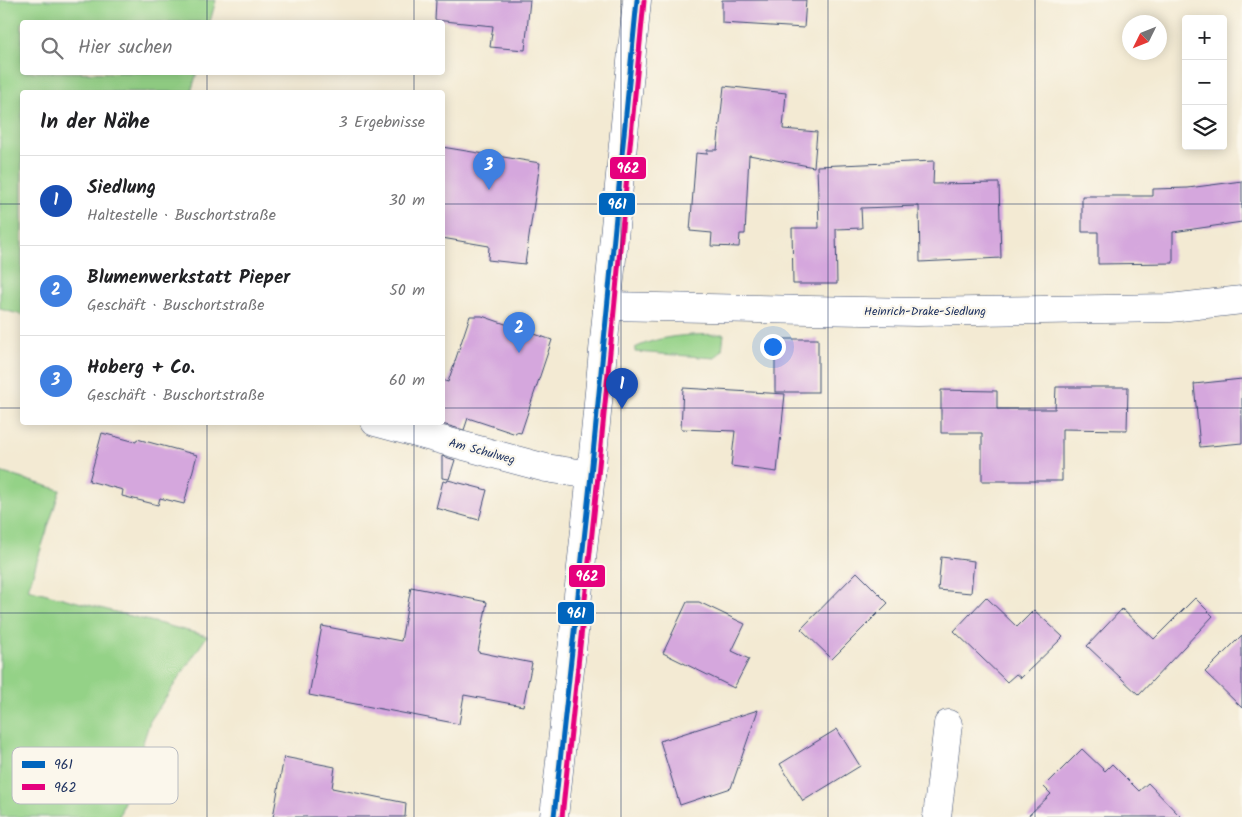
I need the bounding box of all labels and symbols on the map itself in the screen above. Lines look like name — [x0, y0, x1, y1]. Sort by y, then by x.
north arrow — [1122, 15, 1167, 60]
pin: 3 — [473, 149, 505, 190]
line badge: 962 — [609, 156, 647, 180]
text: 962 — [617, 158, 639, 180]
line badge: 961 — [598, 192, 636, 216]
text: 961 — [608, 194, 627, 216]
street label: Heinrich-Drake-Siedlung — [864, 302, 986, 321]
pin: 2 — [503, 312, 535, 353]
your location — [760, 334, 786, 360]
pin: 1 — [606, 368, 638, 409]
street label: Am Schulweg — [447, 434, 517, 469]
line badge: 962 — [568, 564, 606, 588]
text: 962 — [576, 566, 598, 588]
line badge: 961 — [557, 601, 595, 625]
text: 961 — [567, 603, 586, 625]
legend — [12, 747, 178, 804]
text: 961 — [54, 754, 73, 776]
text: 962 — [54, 777, 77, 799]

